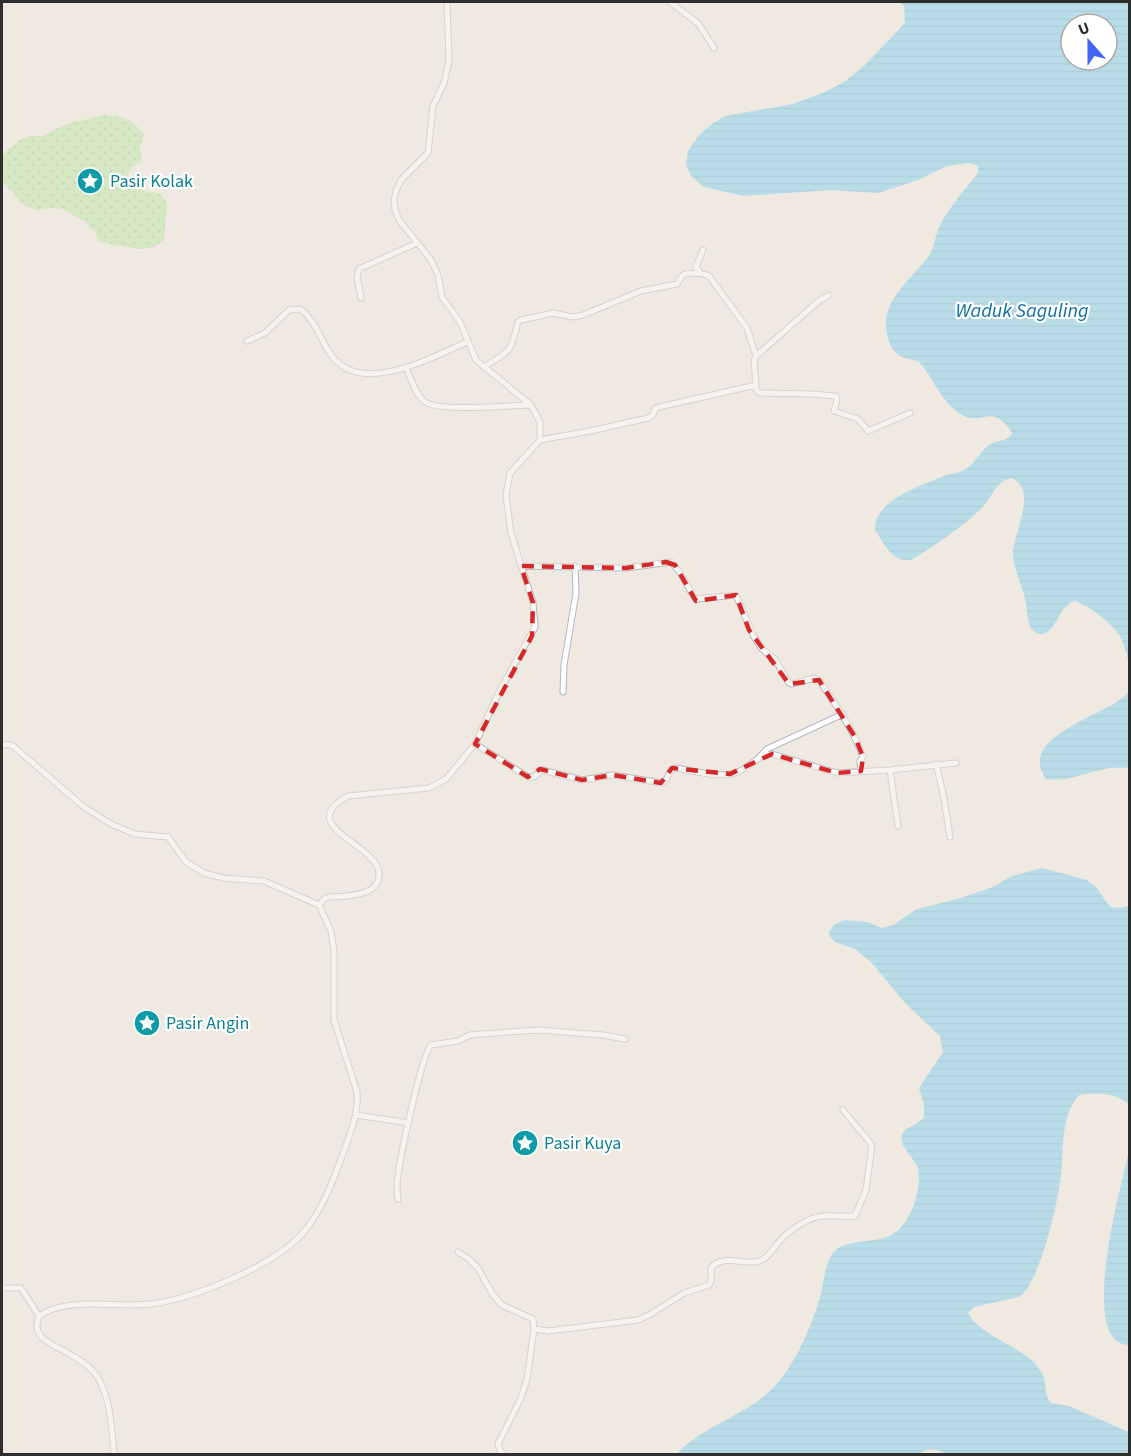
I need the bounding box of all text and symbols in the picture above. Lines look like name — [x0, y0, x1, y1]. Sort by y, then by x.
north arrow — [1059, 12, 1119, 72]
text: U — [1075, 17, 1093, 41]
place icon: Pasir Kolak — [75, 166, 105, 196]
place label: Pasir Kolak — [110, 169, 193, 194]
water label: Waduk Saguling — [955, 297, 1089, 325]
place icon: Pasir Angin — [132, 1008, 162, 1038]
place label: Pasir Angin — [166, 1011, 249, 1036]
place icon: Pasir Kuya — [510, 1128, 540, 1158]
place label: Pasir Kuya — [544, 1131, 621, 1156]

